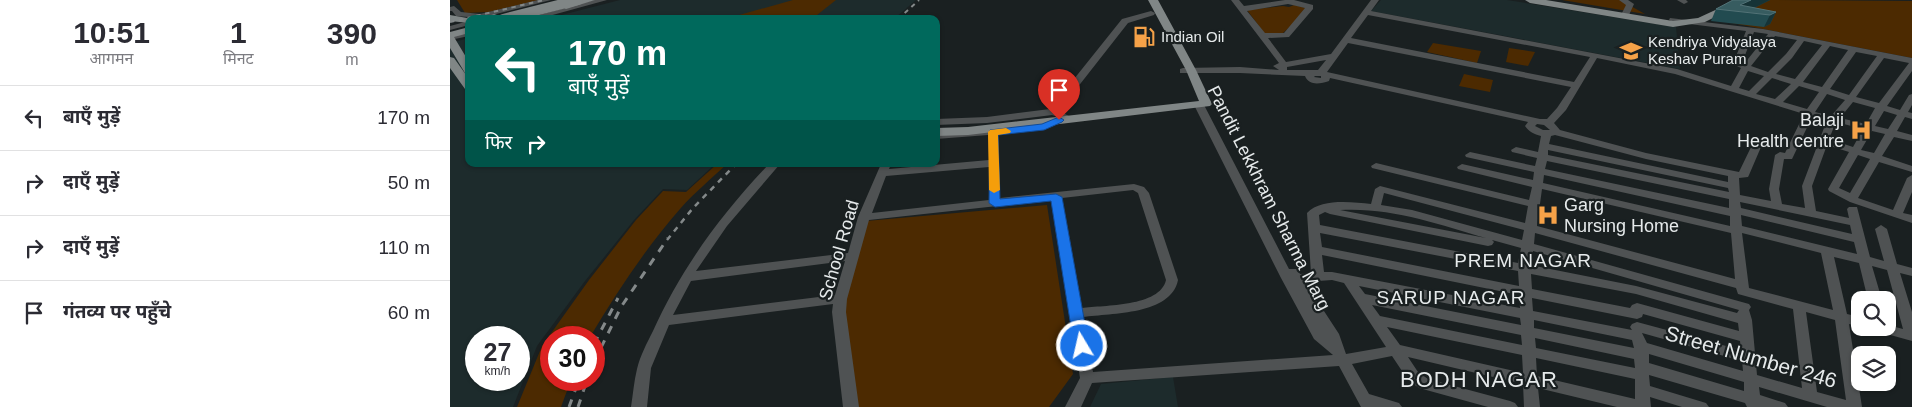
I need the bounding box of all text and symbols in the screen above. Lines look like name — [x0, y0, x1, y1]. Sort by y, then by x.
text: 10:51 — [73, 16, 150, 49]
text: 1 — [230, 16, 247, 49]
text: 390 — [327, 17, 377, 50]
fuel station icon: Indian Oil — [1131, 24, 1157, 50]
place label: Indian Oil — [1161, 28, 1224, 45]
text: 170 m — [568, 33, 667, 72]
place label: Kendriya Vidyalaya Keshav Puram — [1648, 33, 1777, 67]
icon: left — [485, 35, 550, 100]
school or university icon: Kendriya Vidyalaya Keshav Puram — [1618, 38, 1644, 64]
text: आगमन — [90, 50, 133, 67]
text: मिनट — [223, 50, 254, 67]
text: m — [345, 51, 358, 68]
pin — [1038, 69, 1080, 120]
text: बाएँ मुड़ें — [568, 74, 629, 99]
icon: arrive — [1045, 76, 1073, 104]
street label: Pandit Lekkhram Sharma Marg — [1204, 82, 1334, 314]
icon: left — [20, 104, 48, 132]
text: बाएँ मुड़ें — [63, 106, 120, 127]
text: 170 m — [377, 107, 430, 128]
place label: Balaji Health centre — [1737, 110, 1844, 151]
hospital icon: Balaji Health centre — [1848, 117, 1874, 143]
icon: right — [522, 130, 550, 158]
text: फिर — [485, 132, 512, 153]
icon: right — [20, 169, 48, 197]
text: दाएँ मुड़ें — [63, 171, 119, 192]
text: 50 m — [388, 172, 430, 193]
place label: Garg Nursing Home — [1564, 195, 1679, 236]
street label: School Road — [815, 198, 863, 302]
hospital icon: Garg Nursing Home — [1535, 202, 1561, 228]
icon: right — [20, 234, 48, 262]
text: दाएँ मुड़ें — [63, 236, 119, 257]
text: 110 m — [379, 237, 430, 258]
district label: PREM NAGAR — [1454, 250, 1592, 271]
district label: SARUP NAGAR — [1377, 287, 1525, 308]
map controls — [1851, 291, 1896, 391]
button: search — [1851, 291, 1896, 336]
icon: arrive — [20, 299, 48, 327]
text: गंतव्य पर पहुँचे — [63, 301, 171, 322]
text: 60 m — [388, 302, 430, 323]
position arrow — [1055, 319, 1107, 371]
street label: Street Number 246 — [1663, 321, 1840, 392]
speed limit sign: 30 — [540, 326, 605, 391]
text: 27 — [484, 338, 511, 366]
button: layers — [1851, 346, 1896, 391]
text: km/h — [484, 364, 511, 378]
district label: BODH NAGAR — [1400, 367, 1558, 392]

